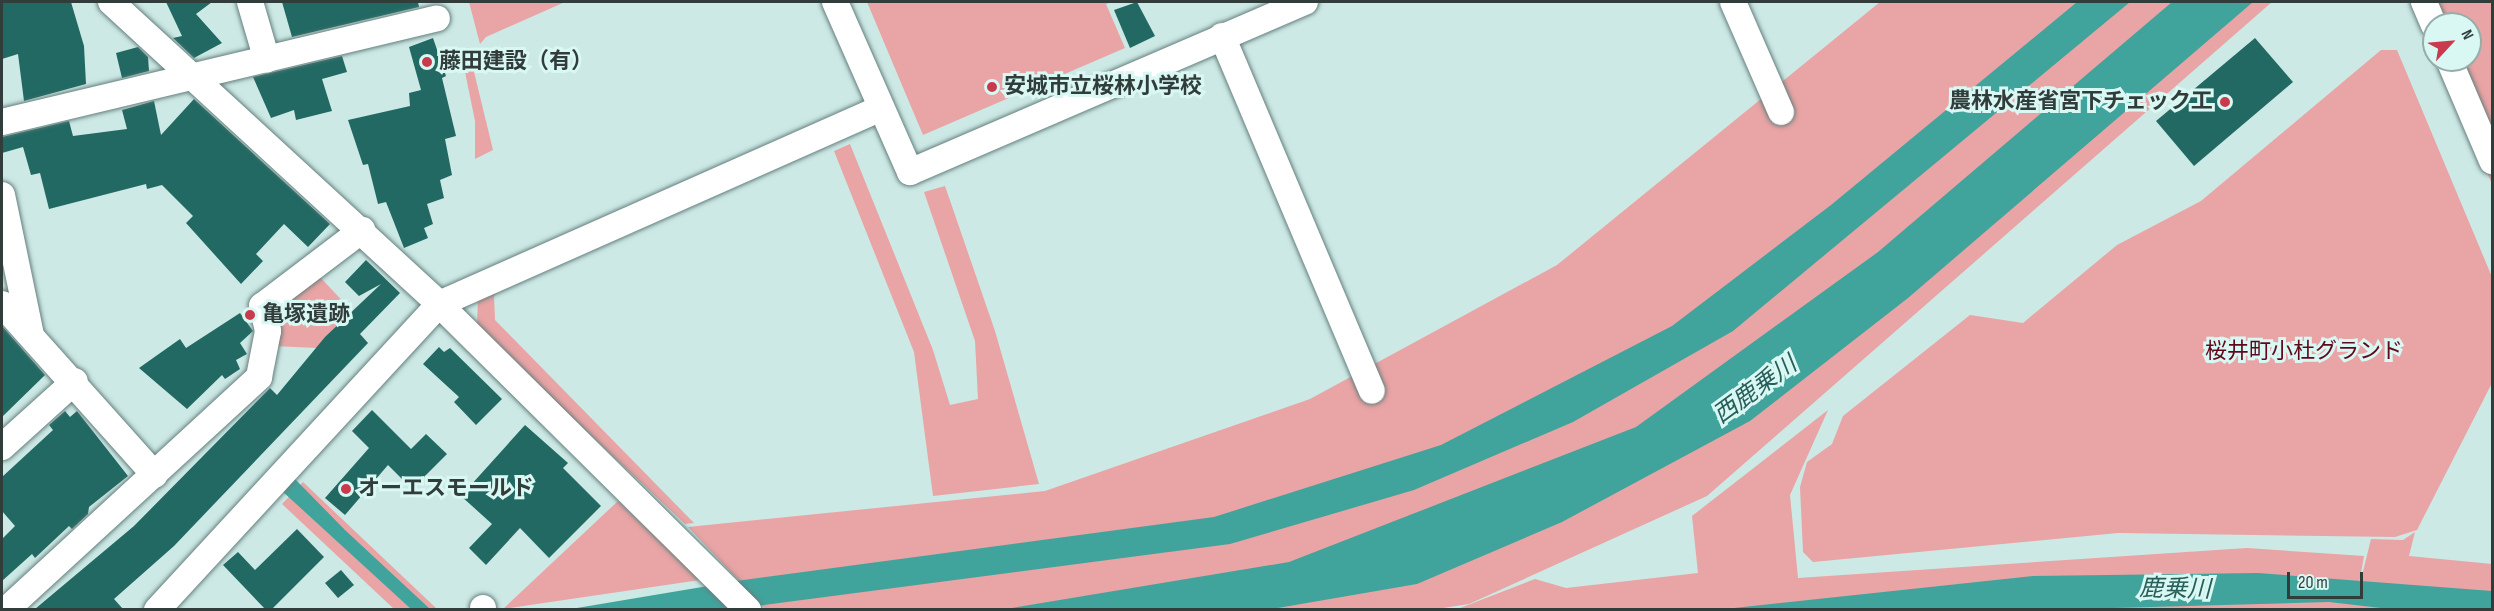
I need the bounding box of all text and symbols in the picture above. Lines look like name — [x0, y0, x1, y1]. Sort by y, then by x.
north arrow — [2422, 12, 2482, 72]
text: N — [2456, 27, 2477, 43]
place label: 藤田建設（有） — [439, 49, 593, 75]
marker: 藤田建設（有） — [420, 55, 434, 69]
place label: 安城市立桜林小学校 — [1004, 74, 1202, 100]
marker: 安城市立桜林小学校 — [985, 80, 999, 94]
place label: 農林水産省宮下チェック工 — [1949, 89, 2213, 115]
marker: 農林水産省宮下チェック工 — [2218, 95, 2232, 109]
place label: 亀塚遺跡 — [262, 302, 350, 328]
marker: 亀塚遺跡 — [243, 308, 257, 322]
park label: 桜井町小杜グランド — [2205, 339, 2403, 365]
water label: 西鹿乗川 — [1708, 350, 1802, 430]
place label: オーエスモールド — [358, 476, 534, 502]
marker: オーエスモールド — [339, 482, 353, 496]
scale bar — [2290, 560, 2366, 598]
text: 20 m — [2298, 572, 2328, 593]
water label: 鹿乗川 — [2139, 574, 2211, 604]

